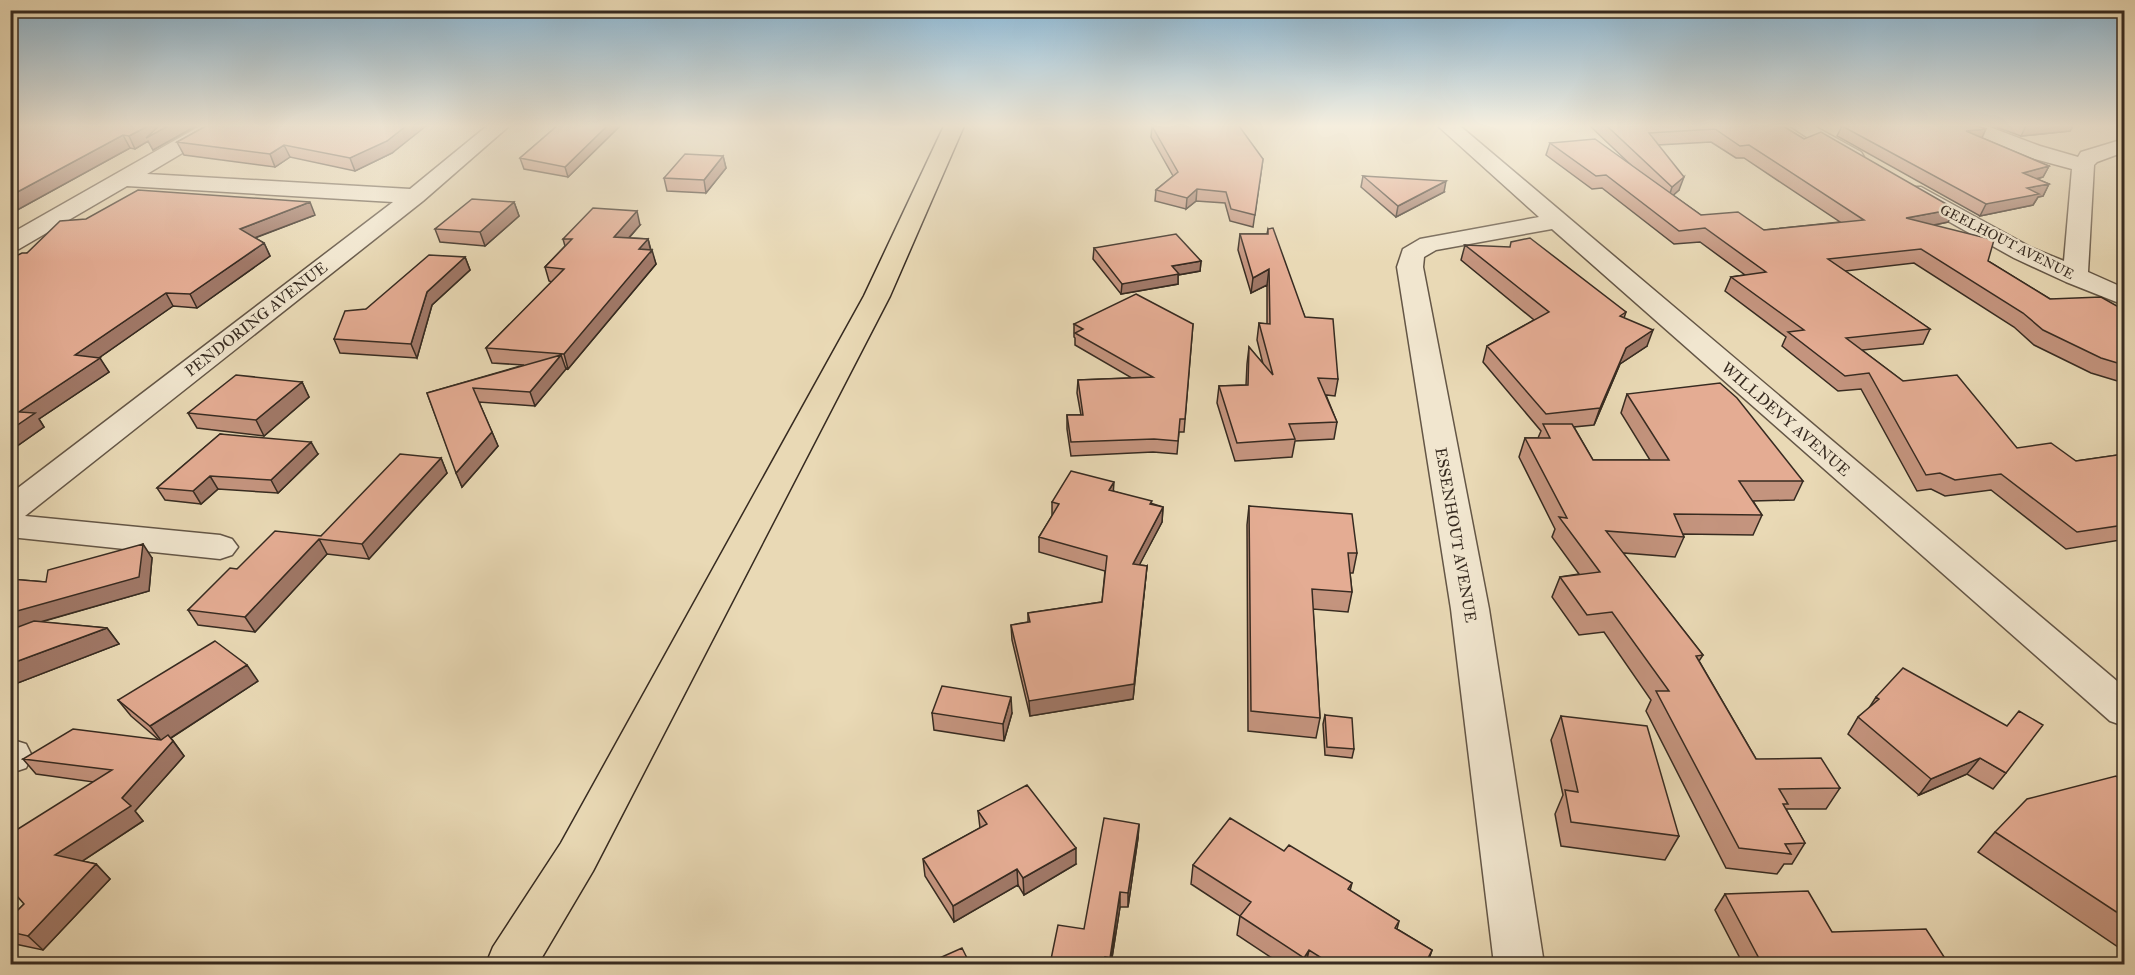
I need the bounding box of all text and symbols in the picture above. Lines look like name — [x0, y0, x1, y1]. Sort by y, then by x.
street label: GEELHOUT AVENUE — [1937, 201, 2077, 283]
street label: PENDORING AVENUE — [181, 258, 331, 380]
street label: WILLDEVY AVENUE — [1718, 358, 1854, 480]
street label: ESSENHOUT AVENUE — [1431, 446, 1481, 624]

